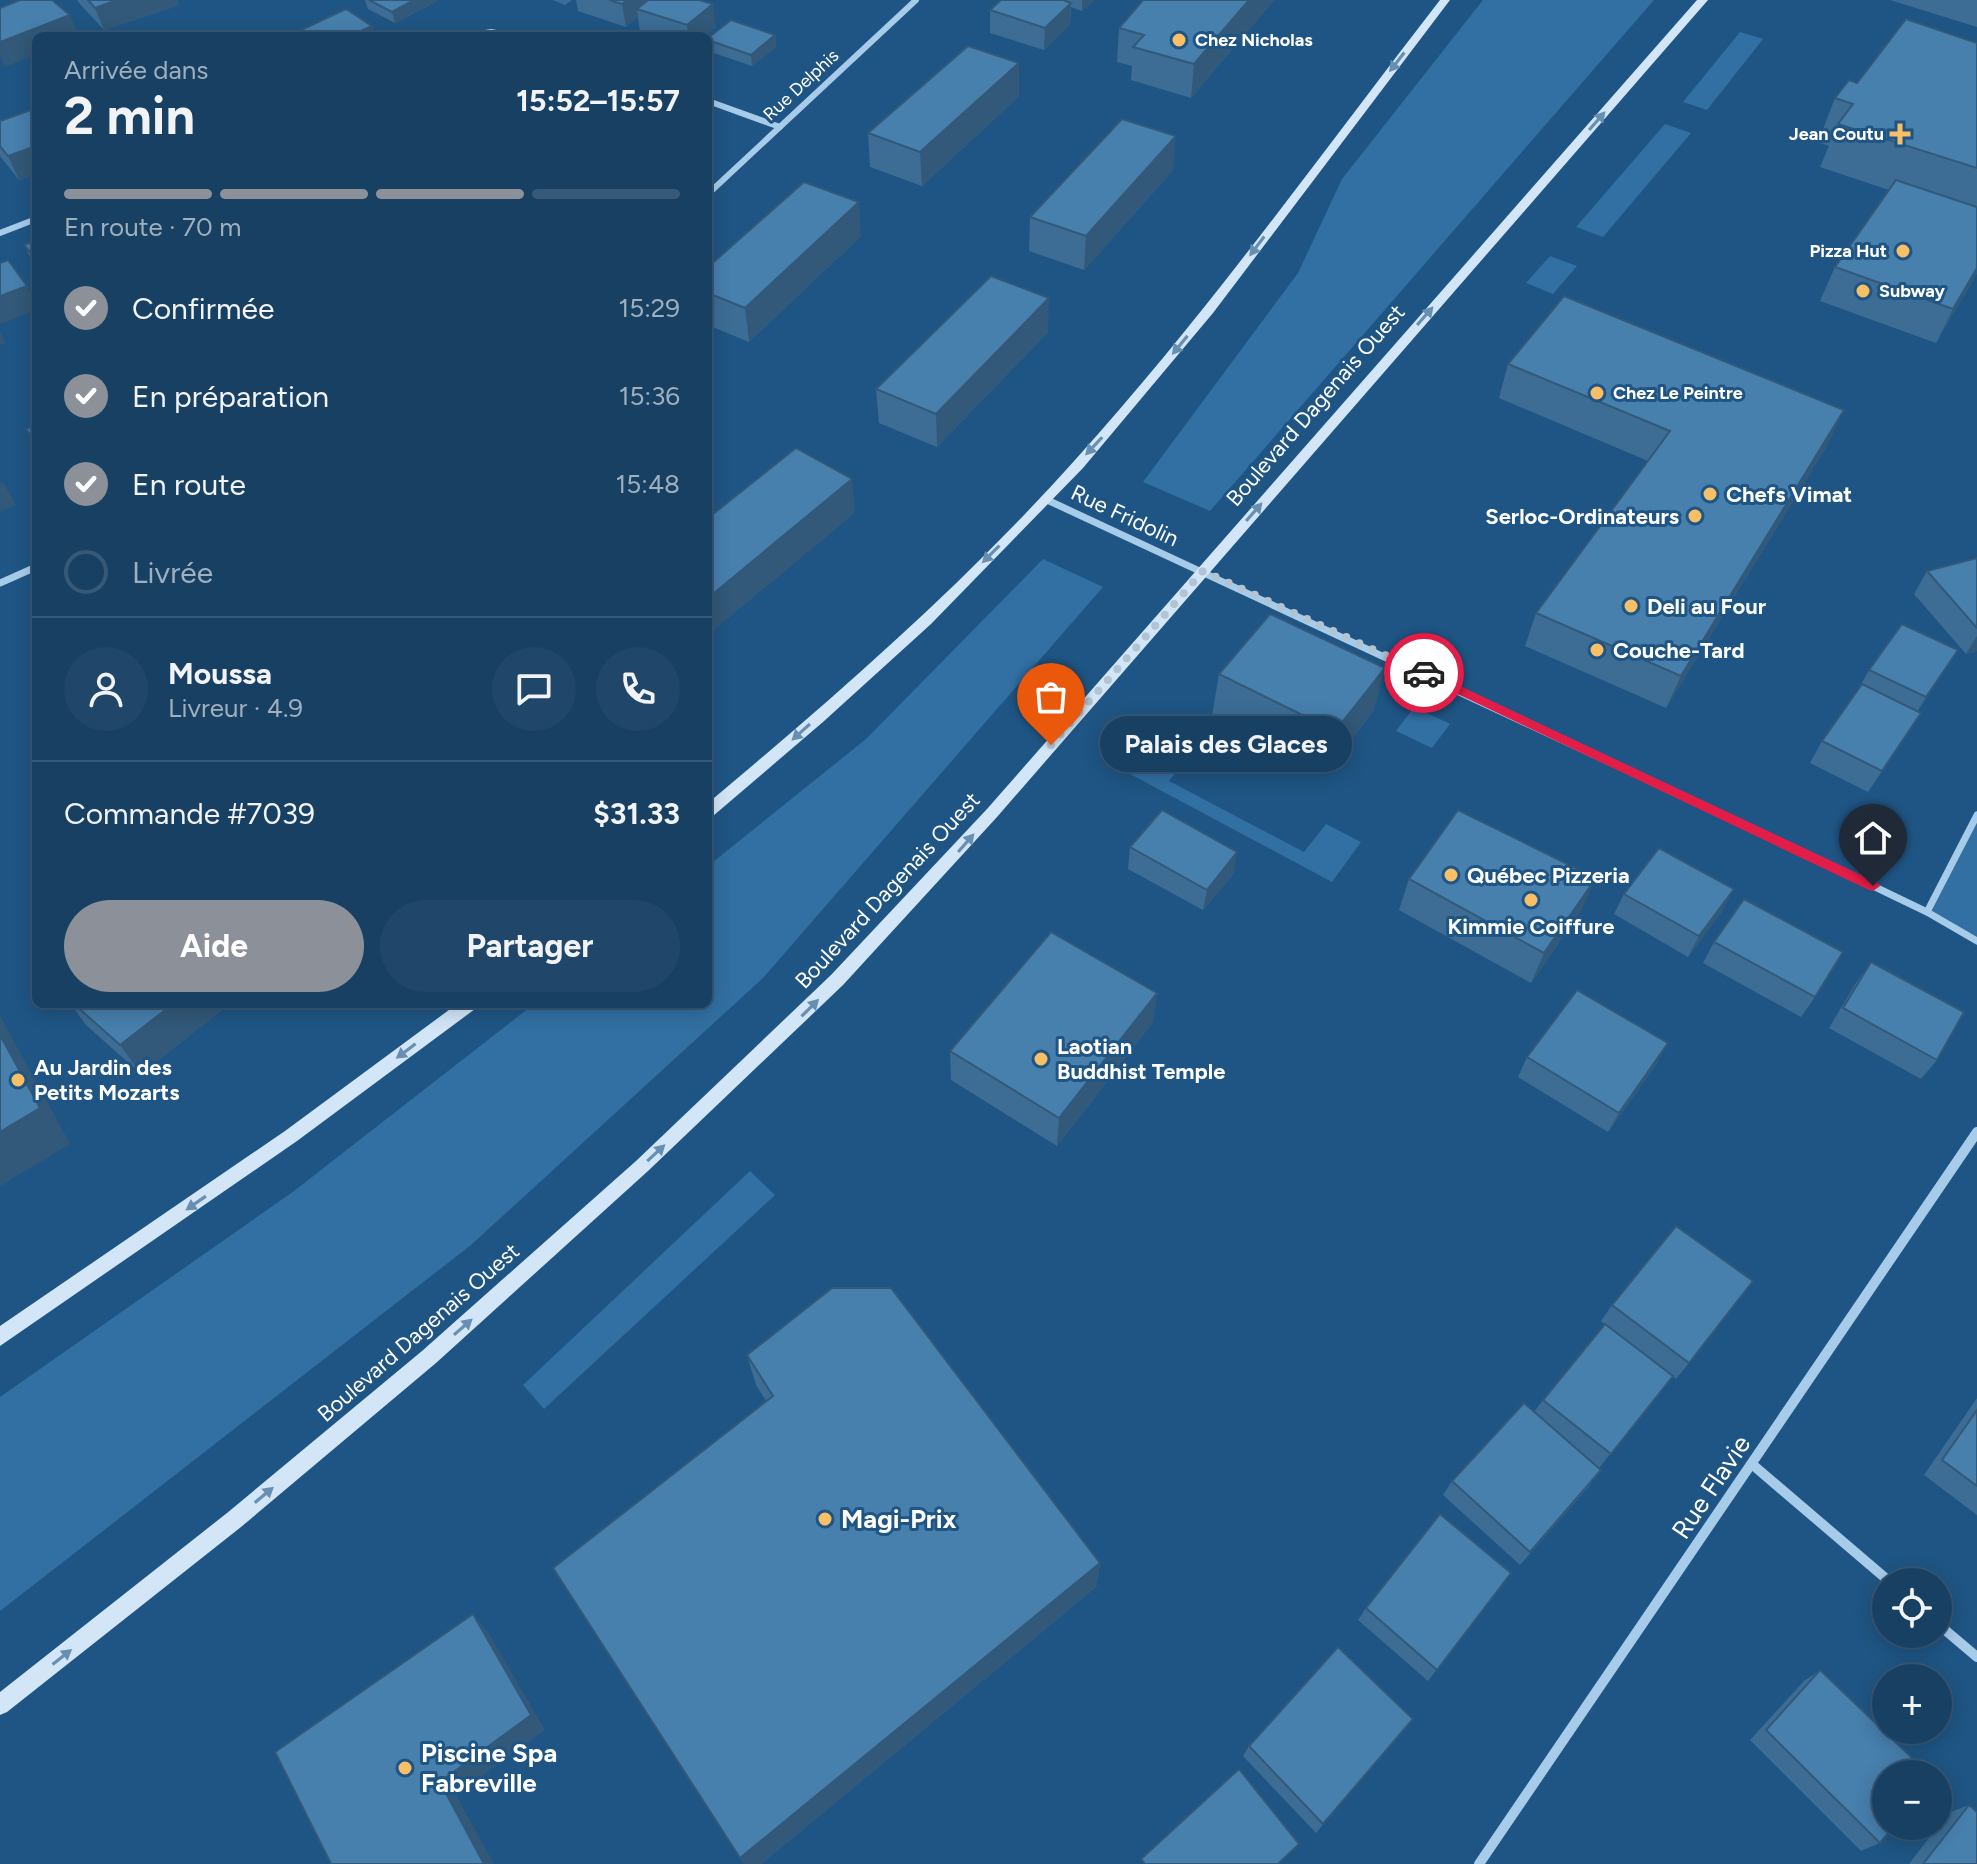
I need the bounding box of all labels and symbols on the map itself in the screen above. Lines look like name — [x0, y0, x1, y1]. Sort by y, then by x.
place label: Chez Nicholas — [1195, 29, 1313, 51]
marker: Chez Nicholas — [1170, 31, 1188, 49]
street label: Rue Delphis — [759, 45, 843, 125]
one-way arrow — [1390, 51, 1406, 72]
one-way arrow — [1588, 112, 1605, 132]
place label: Jean Coutu — [1789, 123, 1884, 145]
marker: Jean Coutu — [1891, 125, 1909, 143]
one-way arrow — [1250, 236, 1266, 256]
place label: Pizza Hut — [1809, 240, 1887, 262]
marker: Pizza Hut — [1894, 242, 1912, 260]
place label: Subway — [1879, 280, 1946, 302]
marker: Subway — [1854, 282, 1872, 300]
street label: Boulevard Dagenais Ouest — [1220, 299, 1410, 512]
one-way arrow — [1416, 307, 1433, 327]
one-way arrow — [1172, 335, 1189, 355]
place label: Chez Le Peintre — [1613, 382, 1743, 404]
marker: Chez Le Peintre — [1588, 384, 1606, 402]
one-way arrow — [1086, 436, 1104, 455]
street label: Rue Fridolin — [1067, 479, 1183, 552]
place label: Chefs Vimat — [1726, 481, 1852, 508]
marker: Chefs Vimat — [1701, 485, 1719, 503]
one-way arrow — [1244, 502, 1262, 521]
place label: Serloc-Ordinateurs — [1485, 503, 1679, 530]
marker: Serloc-Ordinateurs — [1686, 507, 1704, 525]
one-way arrow — [982, 545, 1001, 563]
place label: Deli au Four — [1647, 593, 1767, 620]
marker: Deli au Four — [1622, 597, 1640, 615]
courier — [1384, 633, 1464, 713]
place label: Couche-Tard — [1613, 637, 1745, 664]
marker: Couche-Tard — [1588, 641, 1606, 659]
pin — [1017, 663, 1085, 745]
callout: Palais des Glaces — [1099, 717, 1351, 773]
one-way arrow — [792, 723, 811, 741]
street label: Boulevard Dagenais Ouest — [789, 787, 985, 994]
pin — [1839, 804, 1907, 886]
one-way arrow — [957, 834, 974, 854]
place label: Québec Pizzeria — [1467, 862, 1630, 889]
marker: Québec Pizzeria — [1442, 866, 1460, 884]
marker: Kimmie Coiffure — [1522, 891, 1540, 909]
place label: Kimmie Coiffure — [1448, 913, 1614, 940]
one-way arrow — [800, 999, 819, 1017]
place label: Laotian Buddhist Temple — [1057, 1033, 1225, 1085]
one-way arrow — [396, 1043, 417, 1058]
marker: Laotian Buddhist Temple — [1032, 1050, 1050, 1068]
place label: Au Jardin des Petits Mozarts — [34, 1054, 179, 1106]
marker: Au Jardin des Petits Mozarts — [9, 1071, 27, 1089]
one-way arrow — [646, 1144, 665, 1162]
one-way arrow — [185, 1195, 206, 1210]
street label: Boulevard Dagenais Ouest — [312, 1237, 525, 1427]
one-way arrow — [453, 1319, 473, 1336]
street label: Rue Flavie — [1665, 1429, 1757, 1545]
one-way arrow — [254, 1487, 274, 1504]
place label: Magi-Prix — [841, 1503, 956, 1535]
marker: Magi-Prix — [816, 1510, 834, 1528]
one-way arrow — [51, 1650, 72, 1666]
place label: Piscine Spa Fabreville — [421, 1737, 557, 1799]
marker: Piscine Spa Fabreville — [396, 1759, 414, 1777]

